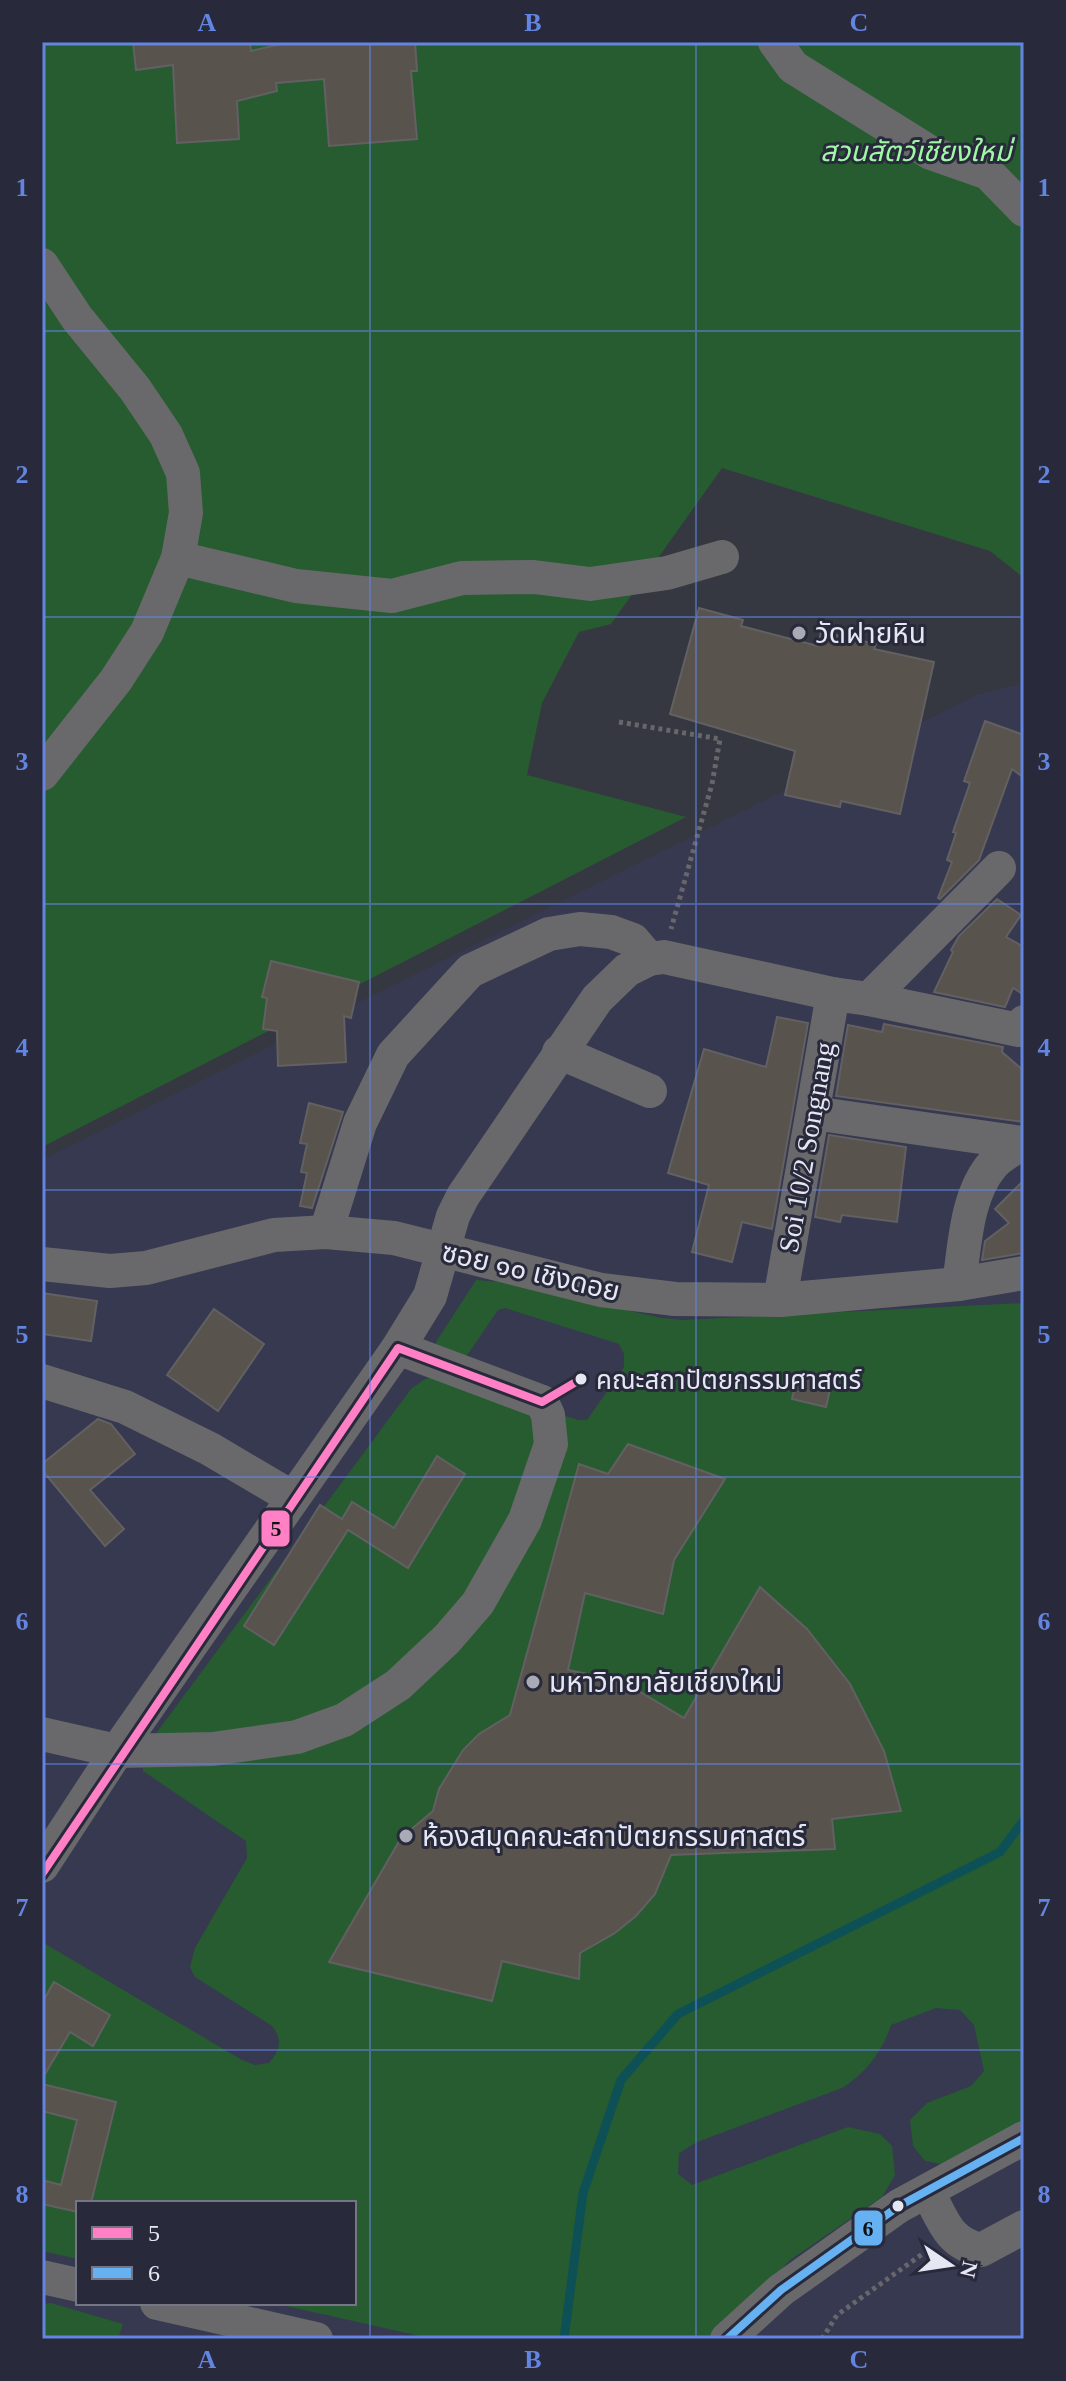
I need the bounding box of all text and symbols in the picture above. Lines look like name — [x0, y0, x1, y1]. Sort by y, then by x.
text: A — [198, 8, 217, 37]
text: B — [524, 8, 542, 37]
text: C — [850, 8, 868, 37]
park label: สวนสัตว์เชียงใหม่ — [820, 136, 1016, 167]
text: 1 — [16, 173, 29, 202]
text: 1 — [1038, 173, 1051, 202]
text: 2 — [16, 460, 29, 489]
text: 2 — [1038, 460, 1051, 489]
place label: วัดฝายหิน — [815, 618, 926, 649]
marker: วัดฝายหิน — [790, 624, 808, 642]
text: 3 — [16, 747, 29, 776]
text: 3 — [1038, 747, 1051, 776]
text: 4 — [16, 1033, 29, 1062]
text: 4 — [1038, 1033, 1051, 1062]
street label: Soi 10/2 Songnang — [773, 1039, 840, 1255]
street label: ซอย ๑๐ เชิงดอย — [439, 1236, 623, 1307]
text: 5 — [16, 1320, 29, 1349]
text: 5 — [1038, 1320, 1051, 1349]
place label: คณะสถาปัตยกรรมศาสตร์ — [596, 1366, 862, 1395]
marker: คณะสถาปัตยกรรมศาสตร์ — [573, 1371, 589, 1387]
line badge: 5 — [260, 1509, 291, 1548]
text: 5 — [271, 1516, 282, 1541]
text: 6 — [16, 1607, 29, 1636]
text: 6 — [1038, 1607, 1051, 1636]
place label: มหาวิทยาลัยเชียงใหม่ — [549, 1667, 782, 1698]
marker: มหาวิทยาลัยเชียงใหม่ — [524, 1673, 542, 1691]
place label: ห้องสมุดคณะสถาปัตยกรรมศาสตร์ — [422, 1821, 807, 1853]
marker: ห้องสมุดคณะสถาปัตยกรรมศาสตร์ — [397, 1827, 415, 1845]
text: 7 — [16, 1893, 29, 1922]
text: 7 — [1038, 1893, 1051, 1922]
text: 8 — [16, 2180, 29, 2209]
text: 8 — [1038, 2180, 1051, 2209]
unlabelled marker — [890, 2198, 906, 2214]
legend — [76, 2201, 356, 2305]
line badge: 6 — [853, 2209, 884, 2247]
text: 6 — [863, 2216, 874, 2241]
text: 5 — [148, 2220, 160, 2246]
north arrow — [910, 2225, 990, 2305]
text: N — [955, 2259, 983, 2280]
text: 6 — [148, 2260, 160, 2286]
text: A — [198, 2345, 217, 2374]
text: B — [524, 2345, 542, 2374]
text: C — [850, 2345, 868, 2374]

